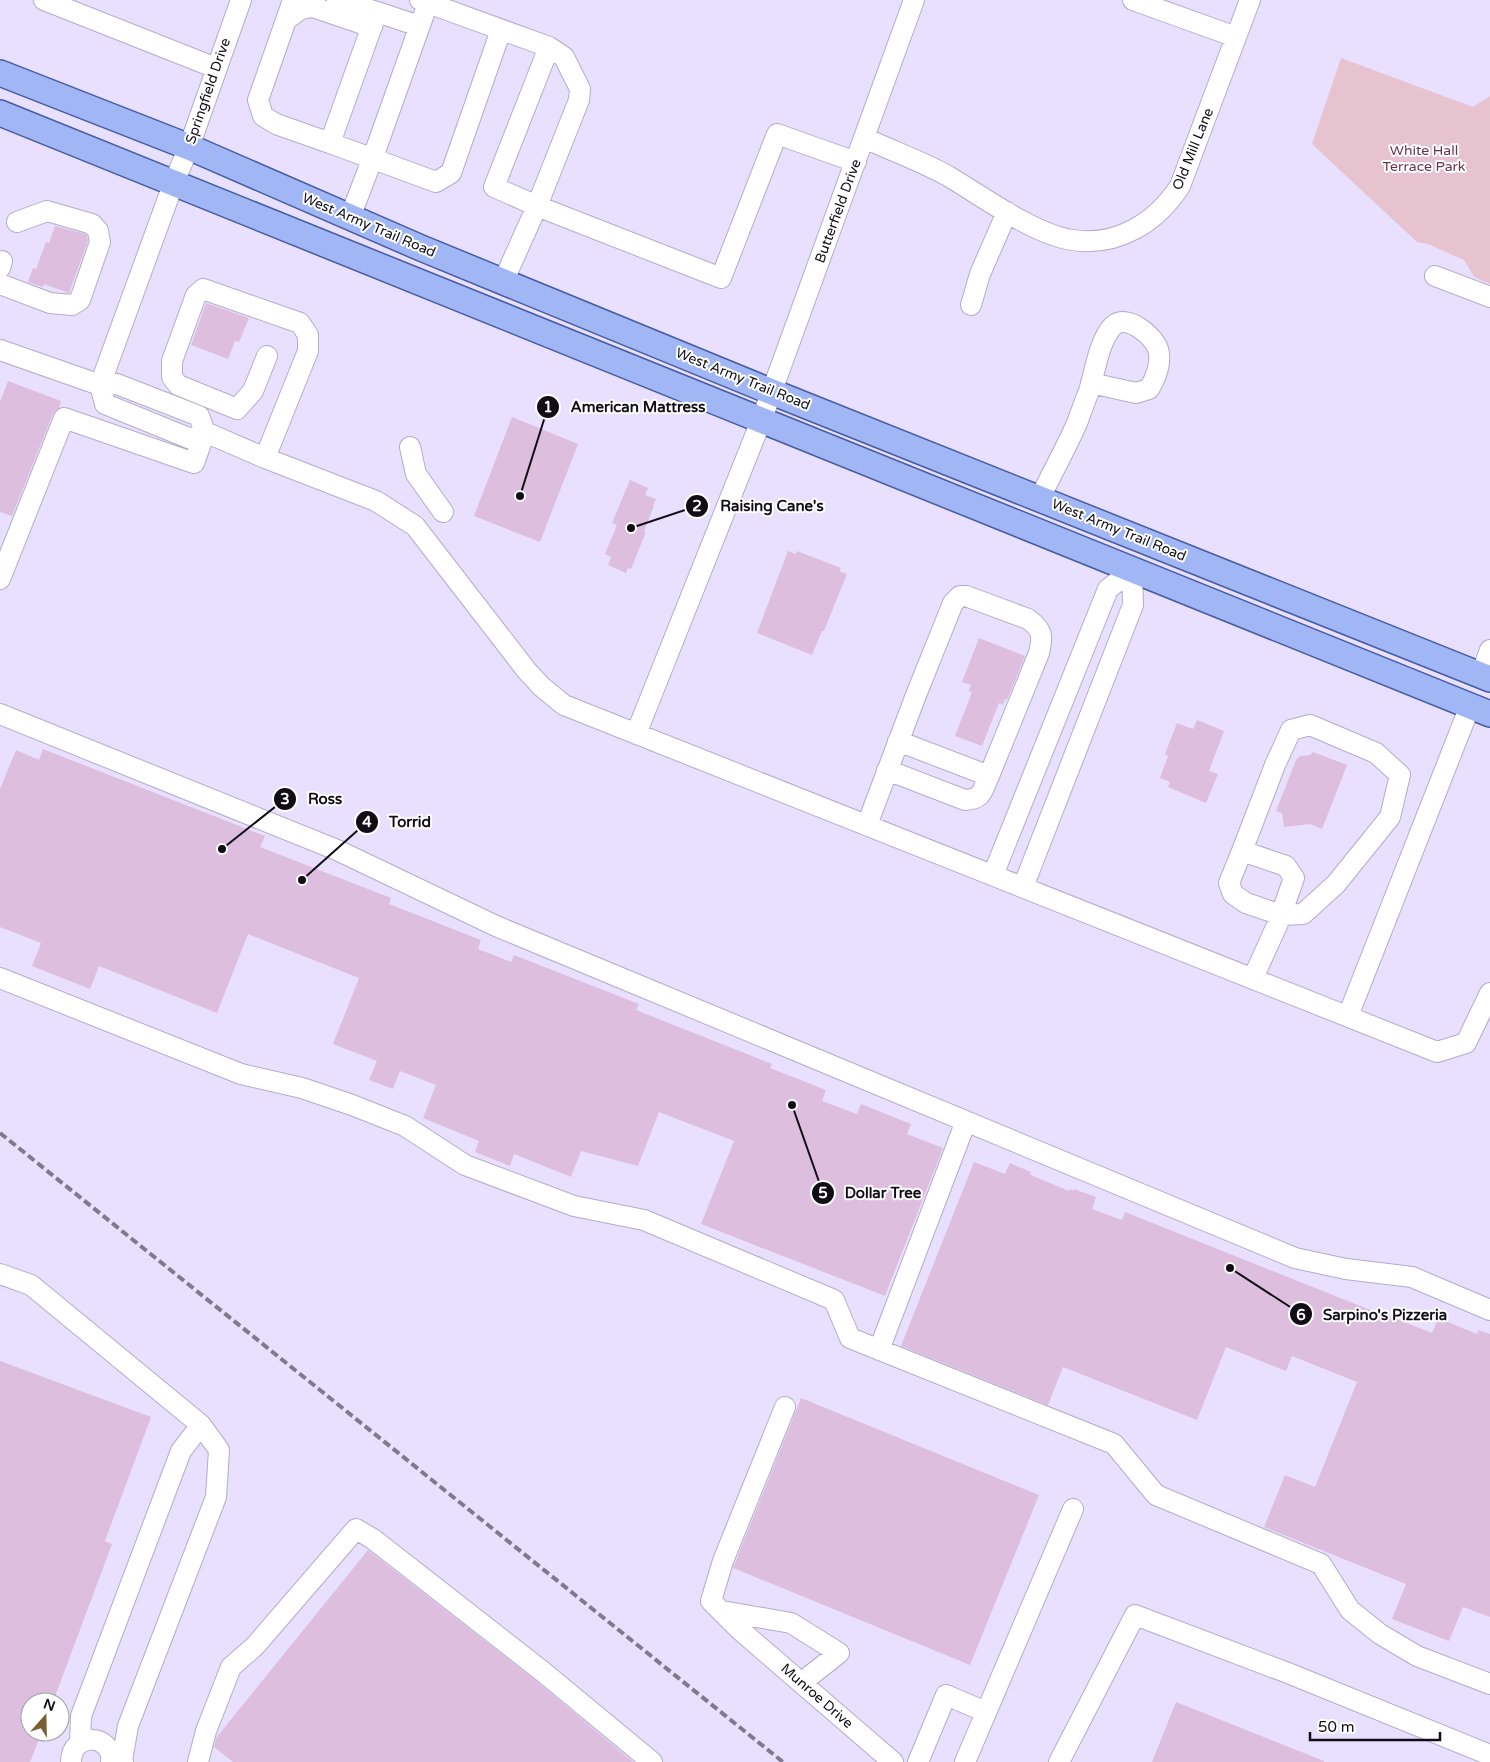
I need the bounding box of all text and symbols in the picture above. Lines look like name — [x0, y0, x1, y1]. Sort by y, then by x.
street label: Springfield Drive — [182, 36, 234, 146]
street label: Old Mill Lane — [1169, 105, 1217, 193]
park label: White Hall Terrace Park — [1382, 142, 1466, 175]
street label: Butterfield Drive — [811, 157, 865, 265]
street label: West Army Trail Road — [300, 189, 438, 261]
street label: West Army Trail Road — [673, 344, 813, 414]
callout: American Mattress — [535, 392, 715, 422]
text: 1 — [543, 398, 553, 416]
text: American Mattress — [571, 398, 705, 416]
callout: Raising Cane's — [685, 491, 833, 521]
street label: West Army Trail Road — [1049, 495, 1189, 565]
text: 2 — [692, 497, 702, 515]
text: Raising Cane's — [720, 497, 824, 516]
callout: Ross — [273, 784, 352, 814]
text: 3 — [280, 790, 290, 808]
text: Ross — [308, 790, 342, 808]
callout: Torrid — [354, 807, 441, 837]
text: 4 — [362, 813, 372, 831]
text: Torrid — [388, 813, 431, 831]
callout: Dollar Tree — [810, 1178, 932, 1208]
text: 5 — [818, 1184, 828, 1202]
text: Dollar Tree — [845, 1184, 922, 1202]
callout: Sarpino's Pizzeria — [1288, 1299, 1457, 1329]
text: 6 — [1296, 1306, 1306, 1324]
text: Sarpino's Pizzeria — [1323, 1306, 1447, 1325]
street label: Munroe Drive — [777, 1660, 857, 1732]
north arrow — [20, 1692, 70, 1742]
text: N — [41, 1695, 57, 1715]
scale bar — [1310, 1710, 1440, 1742]
text: 50 m — [1318, 1718, 1355, 1736]

